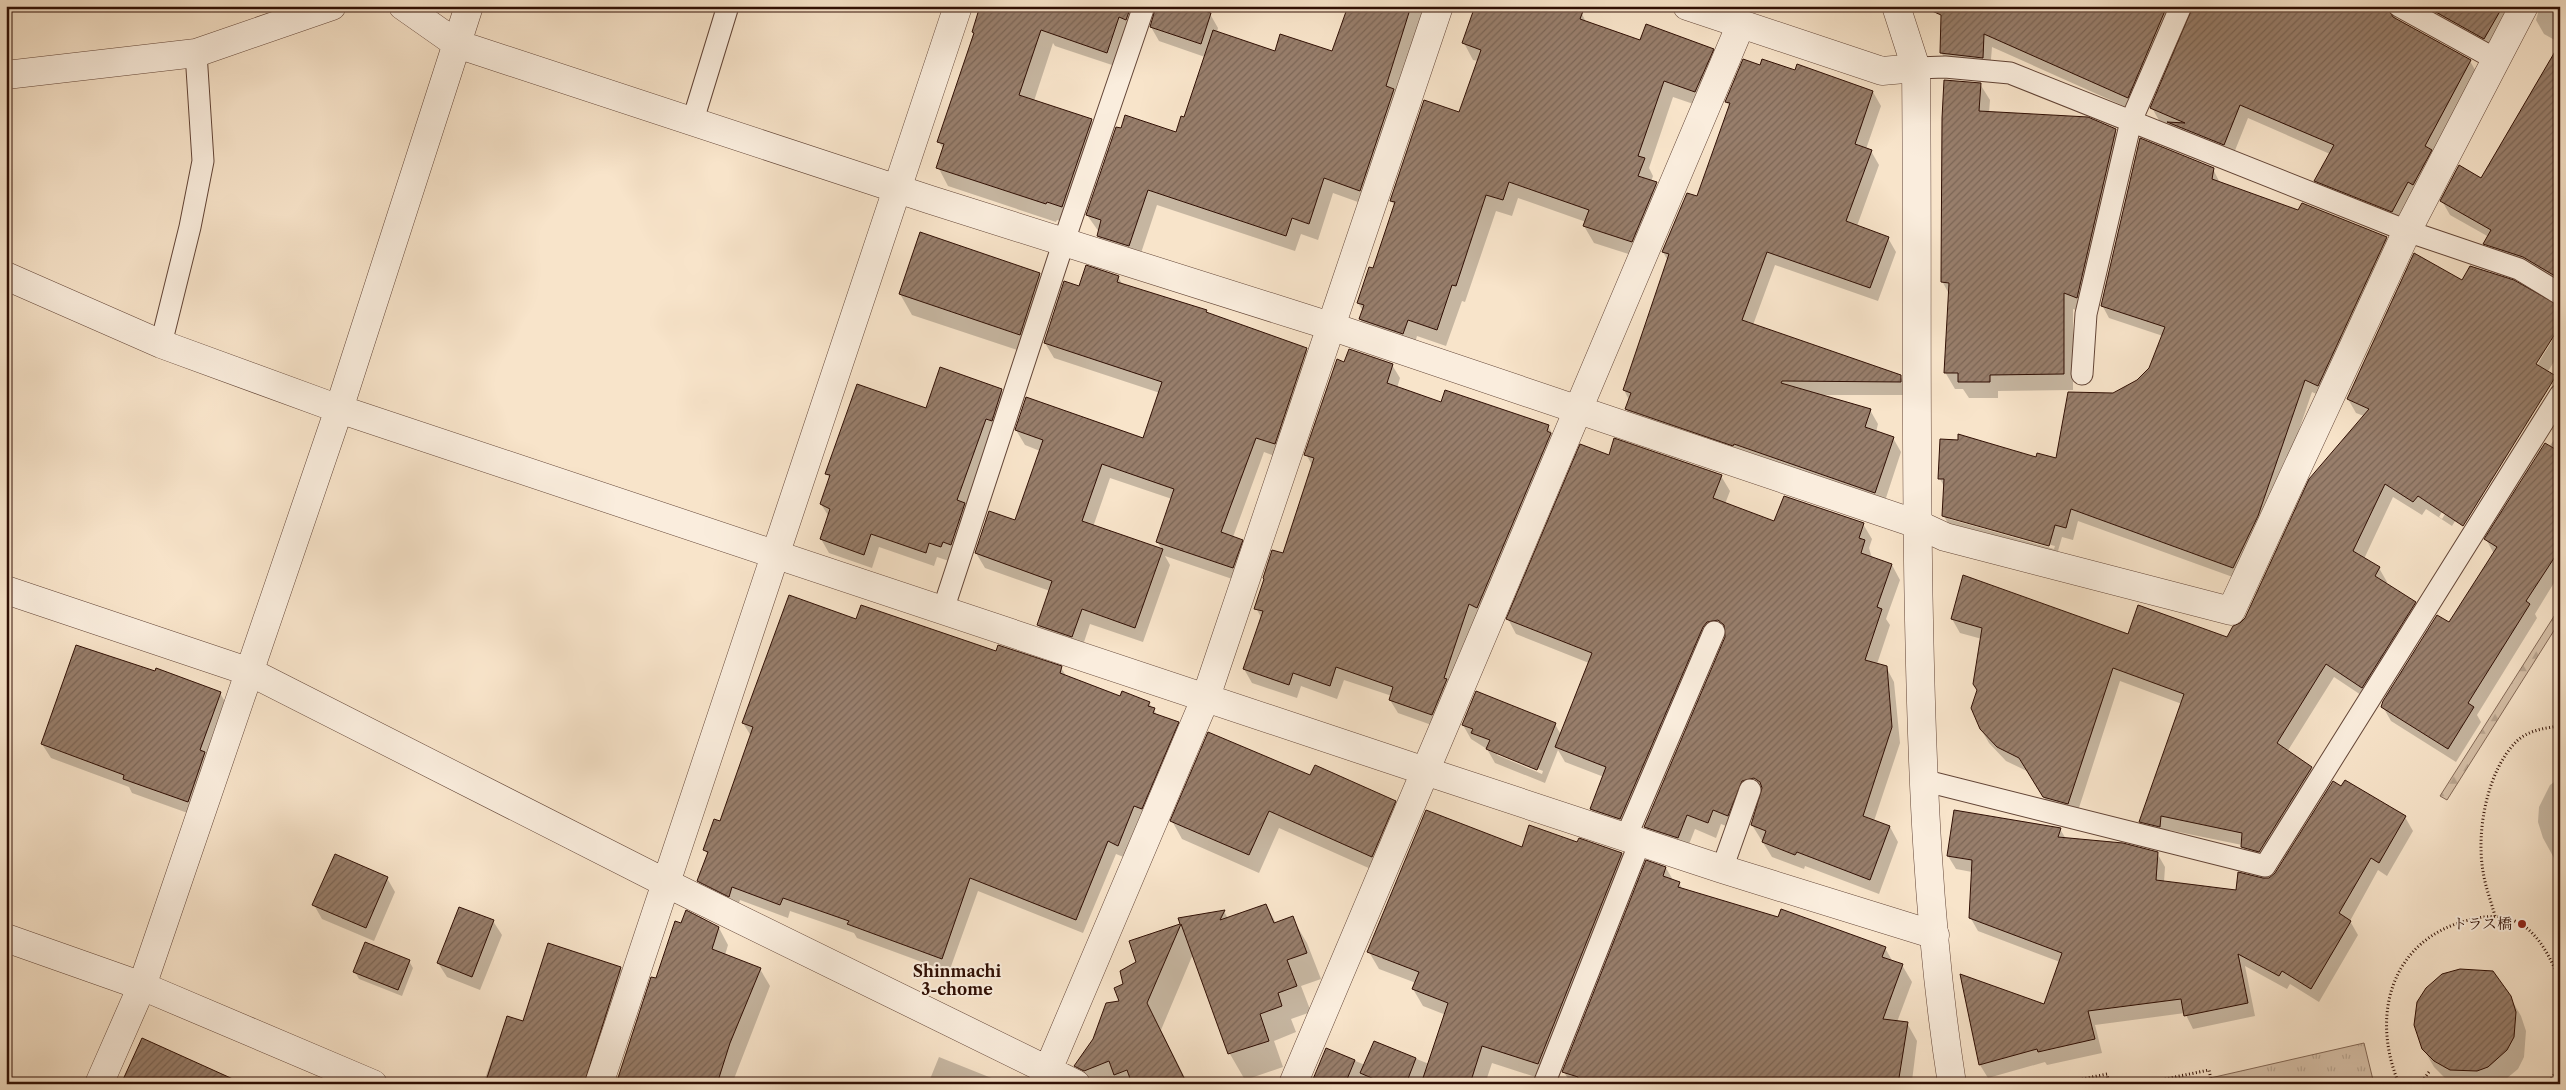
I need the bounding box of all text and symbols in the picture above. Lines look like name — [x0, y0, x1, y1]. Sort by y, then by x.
place label: トラス橋 — [2452, 914, 2512, 933]
marker: トラス橋 — [2516, 918, 2528, 930]
district label: Shinmachi 3-chome — [913, 961, 1002, 999]

